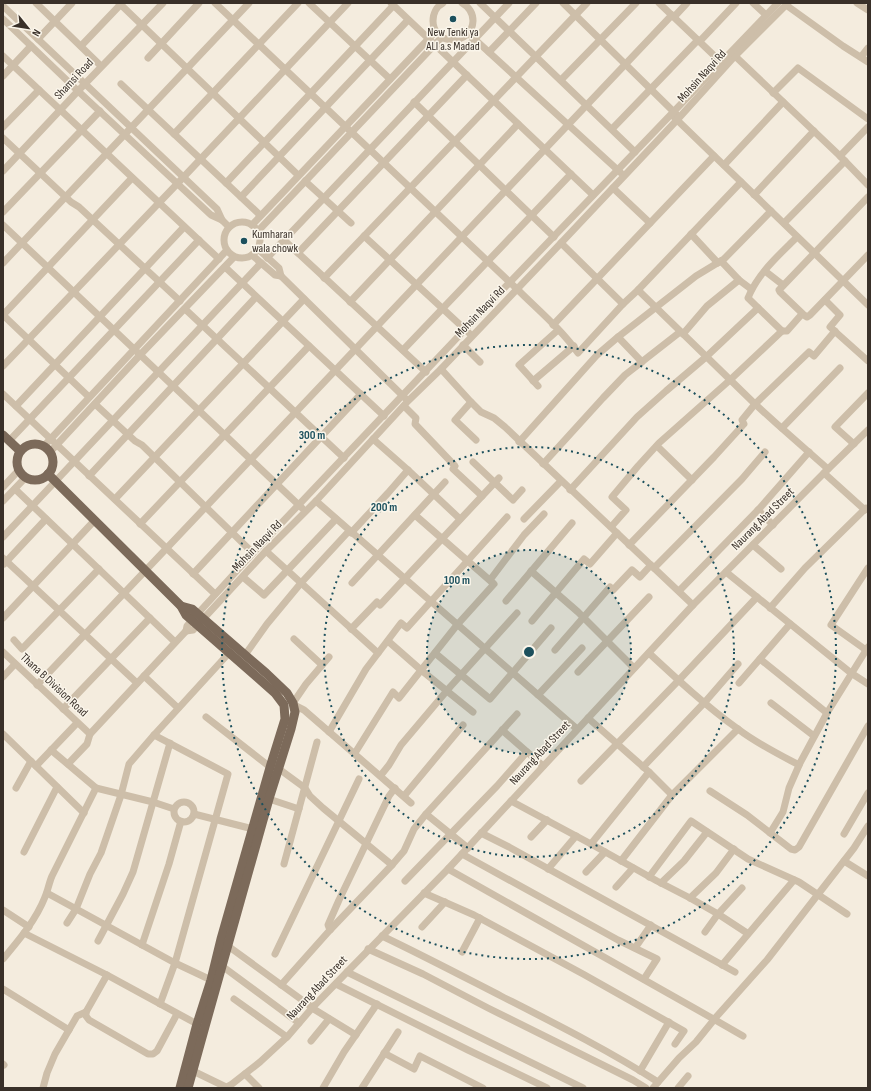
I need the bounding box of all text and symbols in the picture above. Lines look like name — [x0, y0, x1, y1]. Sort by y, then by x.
north arrow — [8, 8, 48, 48]
marker: New Tenki ya ALI a.s Madad — [448, 14, 458, 24]
place label: New Tenki ya ALI a.s Madad — [425, 25, 480, 54]
text: N — [29, 27, 43, 39]
street label: Mohsin Naqvi Rd — [674, 47, 730, 105]
street label: Shamsi Road — [51, 55, 97, 103]
place label: Kumharan wala chowk — [252, 227, 299, 256]
marker: Kumharan wala chowk — [239, 236, 249, 246]
street label: Mohsin Naqvi Rd — [452, 283, 508, 341]
text: 300 m — [299, 428, 325, 443]
street label: Naurang Abad Street — [729, 484, 798, 553]
text: 200 m — [371, 500, 397, 515]
street label: Mohsin Naqvi Rd — [229, 517, 285, 575]
text: 100 m — [444, 573, 470, 588]
centre of rings — [522, 645, 536, 659]
street label: Thana B Division Road — [17, 650, 91, 720]
street label: Naurang Abad Street — [506, 717, 574, 788]
street label: Naurang Abad Street — [283, 952, 351, 1023]

